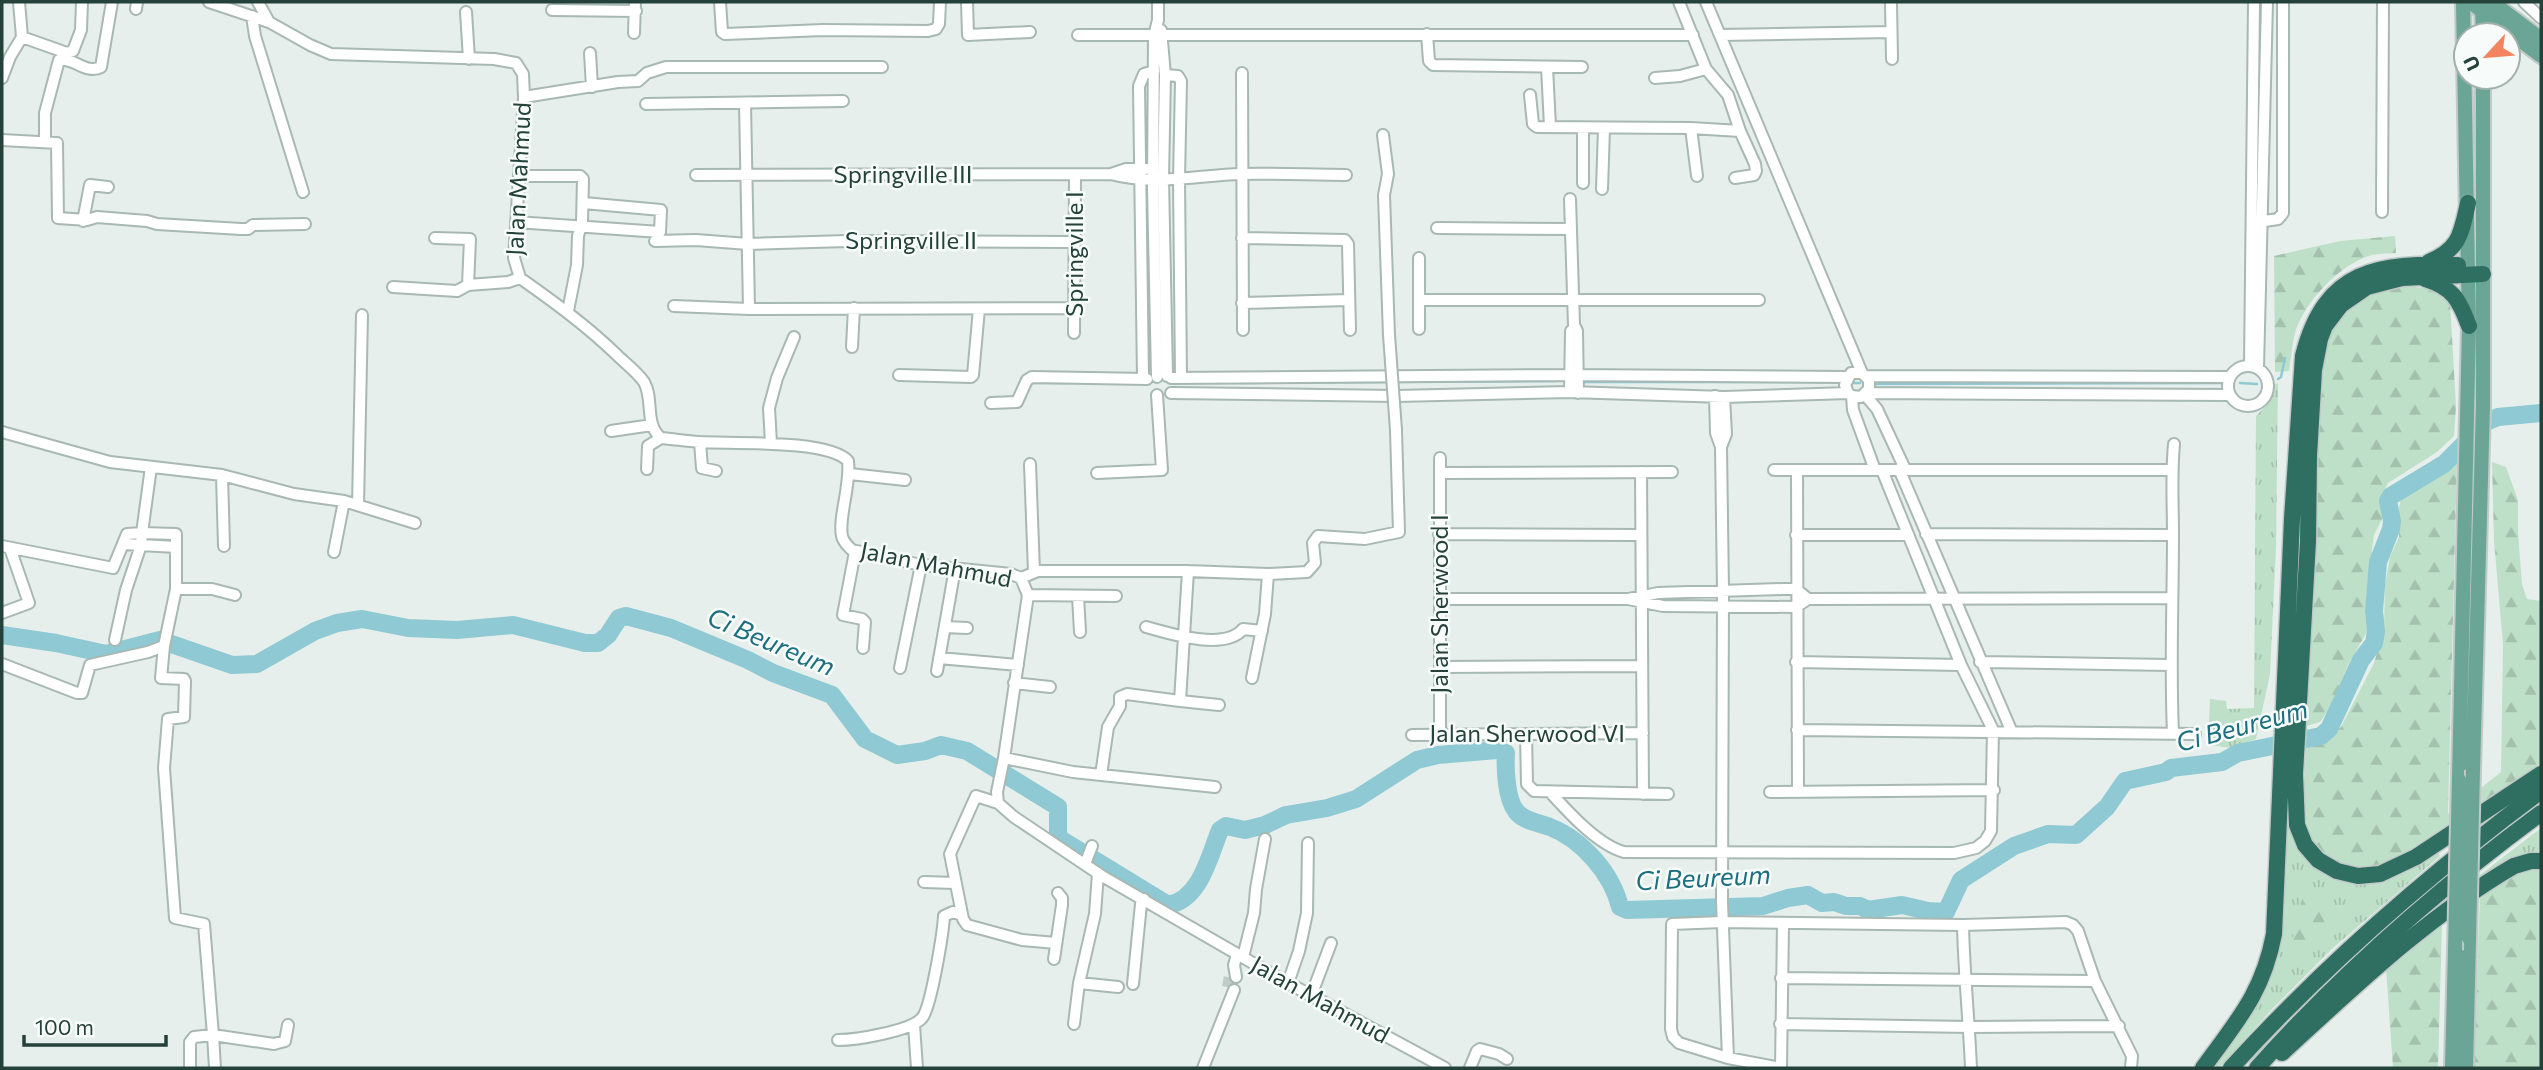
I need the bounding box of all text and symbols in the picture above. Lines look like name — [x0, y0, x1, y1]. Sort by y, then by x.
north arrow — [2452, 21, 2522, 91]
text: U — [2458, 52, 2485, 75]
street label: Jalan Mahmud — [499, 101, 536, 256]
street label: Springville III — [834, 159, 972, 188]
street label: Springville I — [1059, 191, 1088, 317]
street label: Springville II — [845, 225, 977, 254]
street label: Jalan Sherwood I — [1424, 514, 1453, 694]
street label: Jalan Mahmud — [858, 535, 1015, 592]
water label: Ci Beureum — [703, 600, 840, 681]
water label: Ci Beureum — [2172, 692, 2311, 757]
street label: Jalan Sherwood VI — [1429, 718, 1625, 747]
water label: Ci Beureum — [1635, 857, 1771, 896]
street label: Jalan Mahmud — [1246, 949, 1395, 1049]
scale bar — [24, 1004, 166, 1048]
text: 100 m — [35, 1014, 94, 1039]

